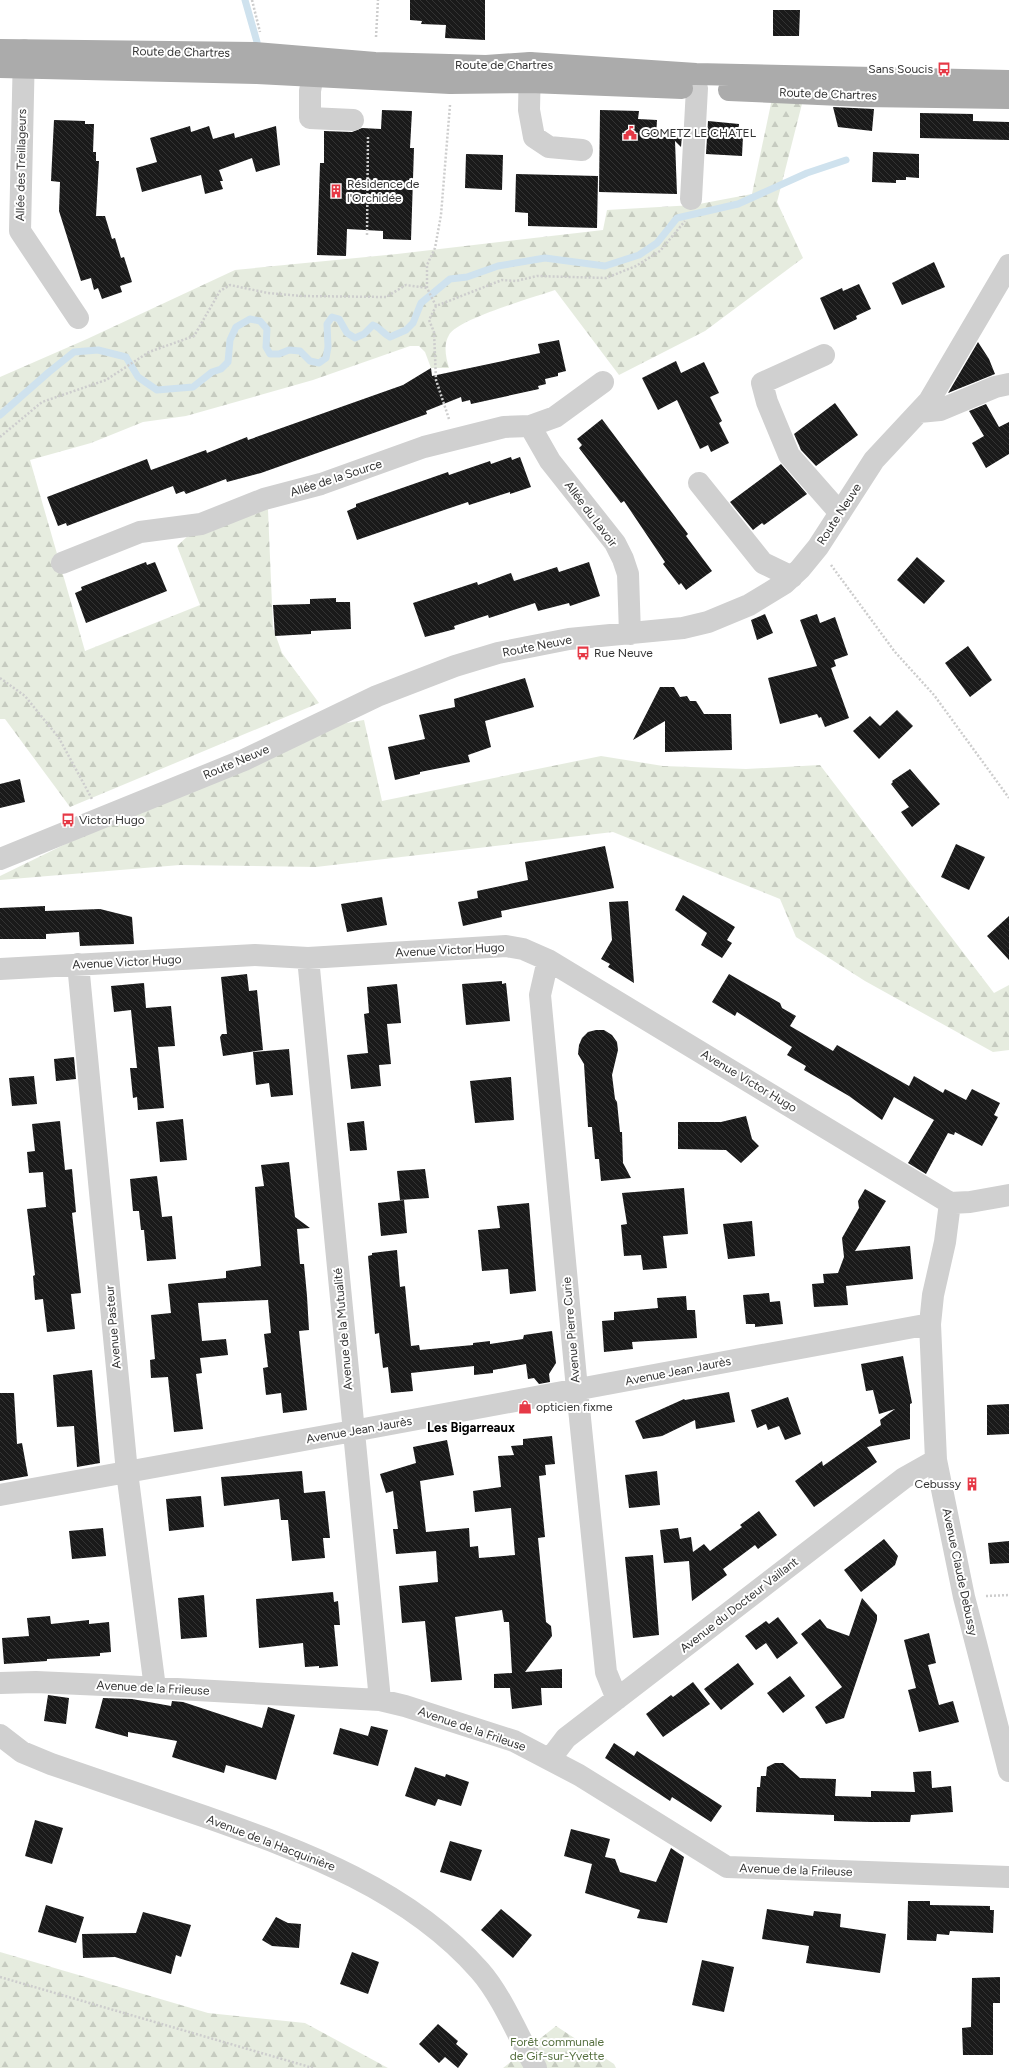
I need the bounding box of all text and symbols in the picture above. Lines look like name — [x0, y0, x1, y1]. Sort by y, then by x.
street label: Route de Chartres — [132, 44, 231, 60]
street label: Route de Chartres — [455, 58, 553, 72]
bus stop icon: Sans Soucis — [936, 61, 952, 77]
place label: Sans Soucis — [868, 62, 933, 76]
street label: Route de Chartres — [779, 85, 878, 103]
street label: Allée des Treillageurs — [13, 108, 29, 221]
public building icon: GOMETZ LE CHATEL — [622, 125, 638, 141]
place label: GOMETZ LE CHATEL — [641, 126, 757, 140]
place label: Résidence de l'Orchidée — [347, 177, 420, 205]
building icon: Résidence de l'Orchidée — [328, 183, 344, 199]
street label: Allée de la Source — [288, 456, 384, 499]
street label: Allée du Lavoir — [562, 478, 620, 550]
street label: Route Neuve — [814, 480, 864, 547]
street label: Route Neuve — [501, 632, 573, 660]
bus stop icon: Rue Neuve — [575, 645, 591, 661]
place label: Rue Neuve — [594, 646, 653, 660]
street label: Route Neuve — [201, 742, 272, 782]
bus stop icon: Victor Hugo — [60, 812, 76, 828]
place label: Victor Hugo — [79, 813, 145, 827]
street label: Avenue Victor Hugo — [395, 940, 505, 960]
street label: Avenue Victor Hugo — [72, 952, 182, 972]
street label: Avenue Victor Hugo — [699, 1047, 799, 1115]
street label: Avenue de la Mutualité — [331, 1267, 355, 1391]
street label: Avenue Pierre Curie — [559, 1276, 583, 1384]
street label: Avenue Pasteur — [102, 1285, 124, 1369]
street label: Avenue Jean Jaurès — [624, 1354, 732, 1388]
shop icon: opticien fixme — [517, 1399, 533, 1415]
place label: opticien fixme — [536, 1400, 613, 1414]
street label: Avenue Jean Jaurès — [305, 1414, 413, 1446]
district label: Les Bigarreaux — [427, 1420, 515, 1435]
building icon: Cebussy — [964, 1476, 980, 1492]
place label: Cebussy — [915, 1477, 962, 1491]
street label: Avenue Claude Debussy — [940, 1507, 981, 1638]
street label: Avenue du Docteur Vaillant — [677, 1554, 801, 1655]
street label: Avenue de la Frileuse — [96, 1678, 210, 1698]
street label: Avenue de la Frileuse — [416, 1704, 528, 1754]
street label: Avenue de la Hacquinière — [205, 1812, 338, 1874]
street label: Avenue de la Frileuse — [739, 1861, 853, 1879]
park label: Forêt communale de Gif-sur-Yvette — [510, 2035, 605, 2063]

